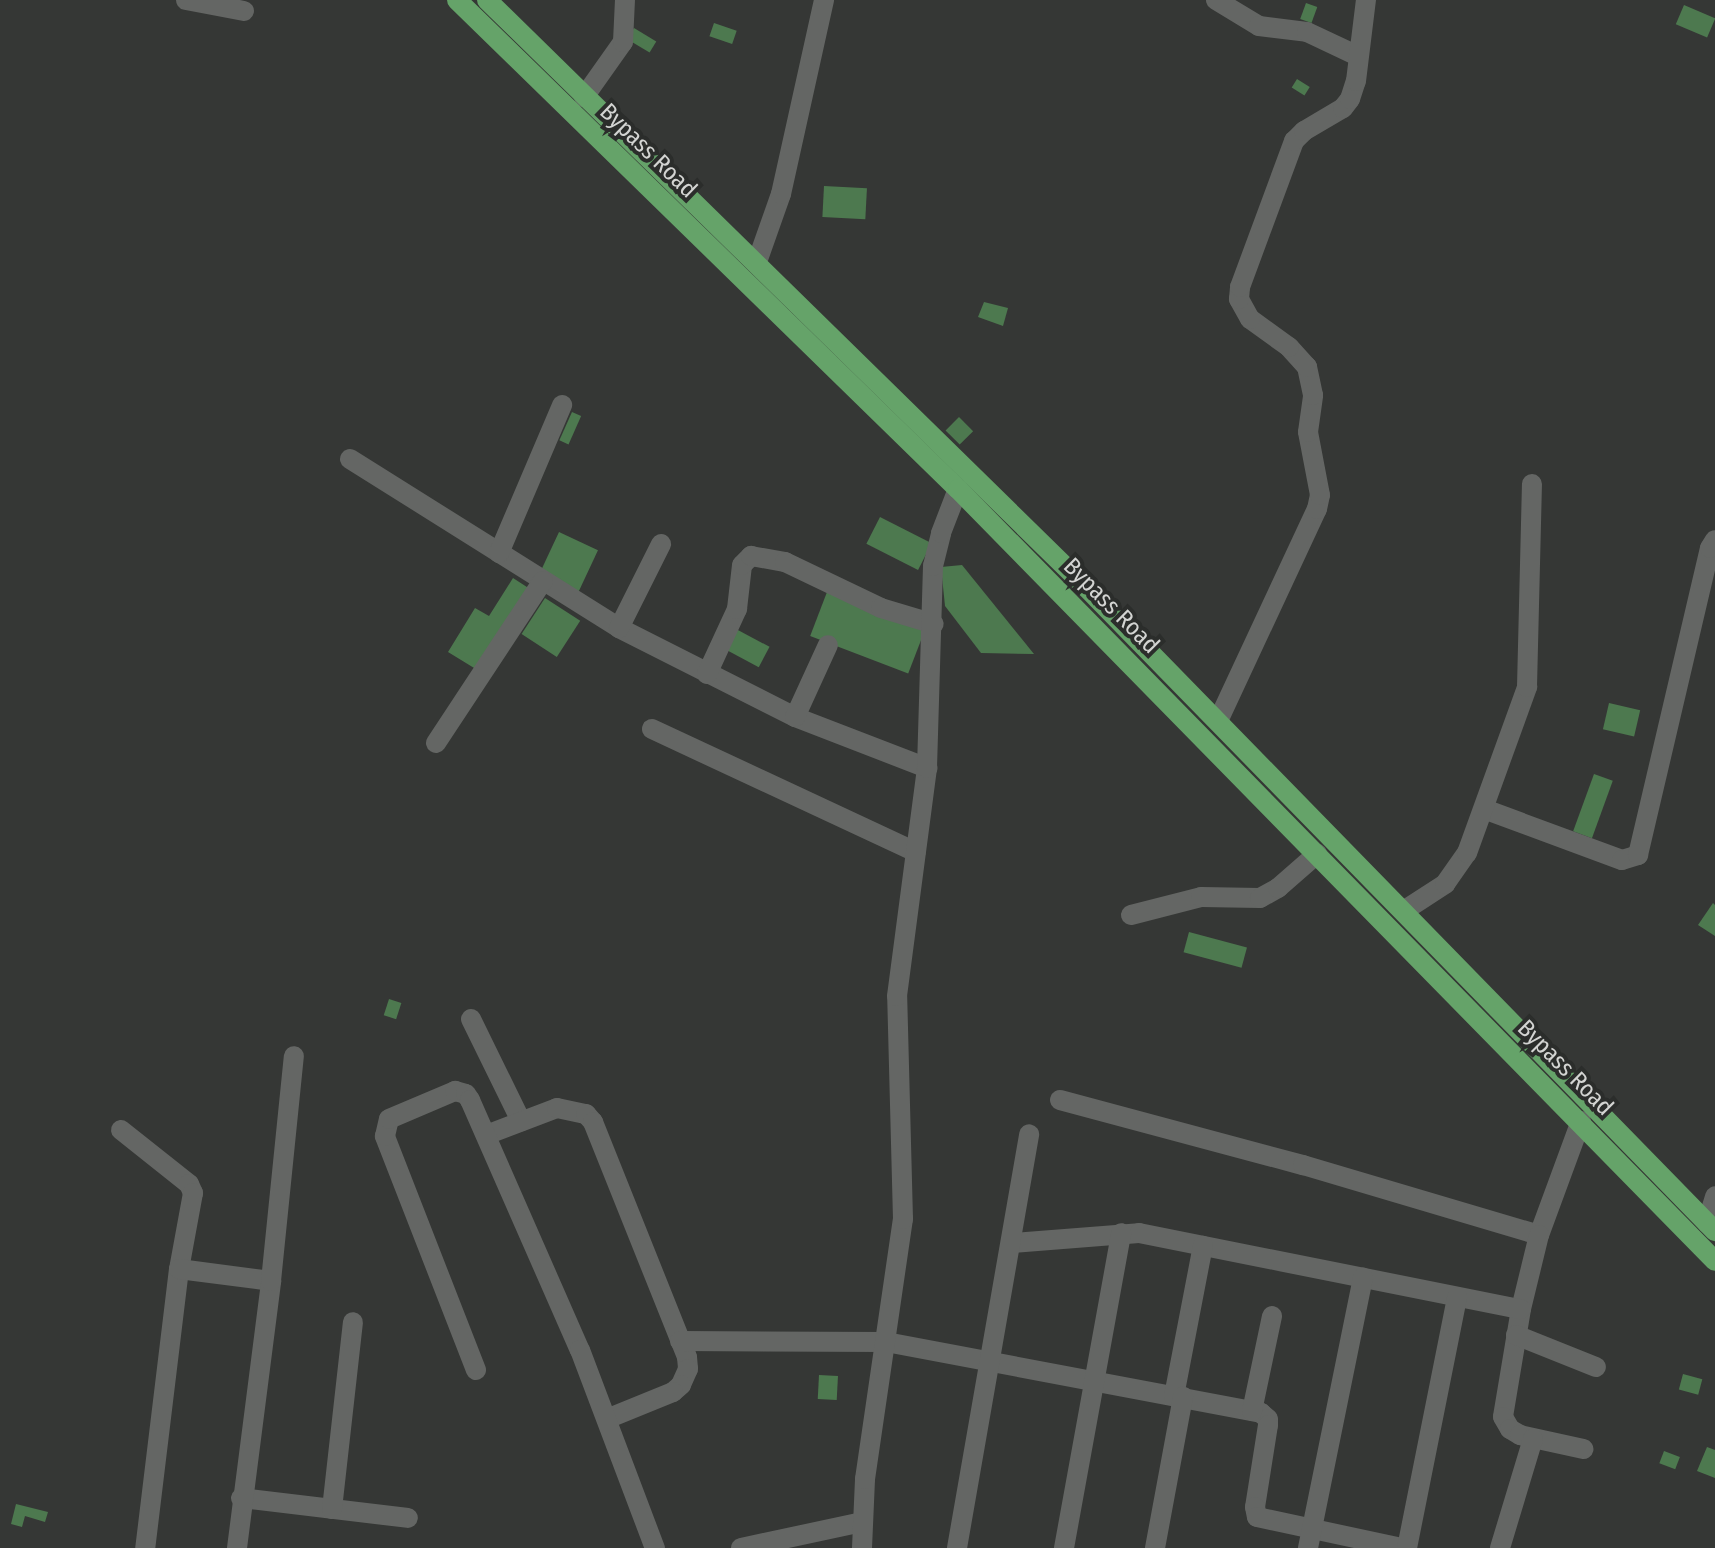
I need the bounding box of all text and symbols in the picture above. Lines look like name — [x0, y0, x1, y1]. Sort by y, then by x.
street label: Bypass Road — [594, 98, 702, 204]
street label: Bypass Road — [1057, 552, 1165, 660]
street label: Bypass Road — [1511, 1014, 1619, 1122]

